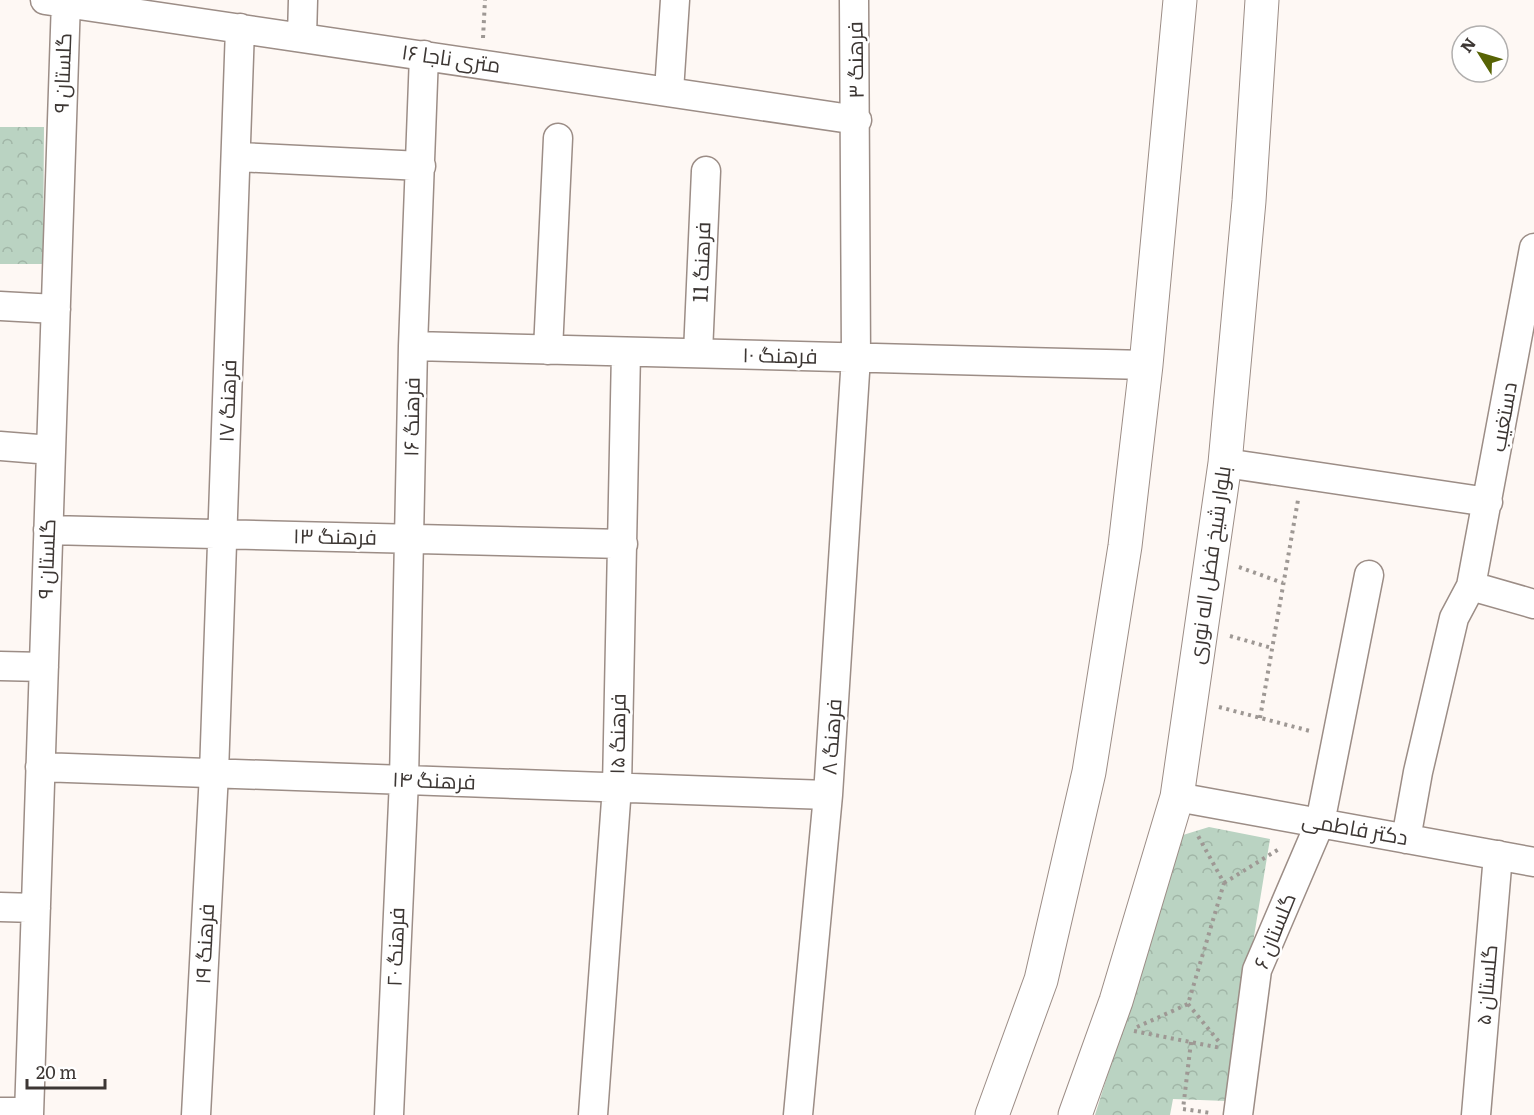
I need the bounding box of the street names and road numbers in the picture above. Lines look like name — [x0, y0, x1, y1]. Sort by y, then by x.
street label: فرهنگ ۳ — [837, 21, 870, 99]
street label: گلستان ۹ — [44, 32, 77, 114]
street label: ۱۶ متری ناجا — [400, 34, 503, 79]
street label: فرهنگ 11 — [683, 221, 716, 303]
street label: فرهنگ ۱۰ — [742, 337, 818, 370]
street label: فرهنگ ۱۷ — [209, 359, 242, 443]
street label: فرهنگ ۱۶ — [393, 377, 426, 457]
street label: دستغیب — [1480, 379, 1523, 454]
street label: بلوار شیخ فضل اله نوری — [1178, 464, 1238, 666]
street label: گلستان ۹ — [28, 518, 61, 600]
street label: فرهنگ ۱۳ — [293, 518, 377, 551]
street label: فرهنگ ۱۵ — [599, 693, 632, 775]
street label: فرهنگ ۸ — [811, 698, 848, 776]
street label: فرهنگ ۱۴ — [392, 762, 476, 795]
street label: دکتر فاطمی — [1300, 802, 1411, 851]
street label: گلستان ۶ — [1243, 887, 1302, 973]
street label: فرهنگ ۱۹ — [185, 903, 220, 985]
street label: فرهنگ ۲۰ — [377, 907, 410, 987]
street label: گلستان ۵ — [1466, 943, 1503, 1026]

